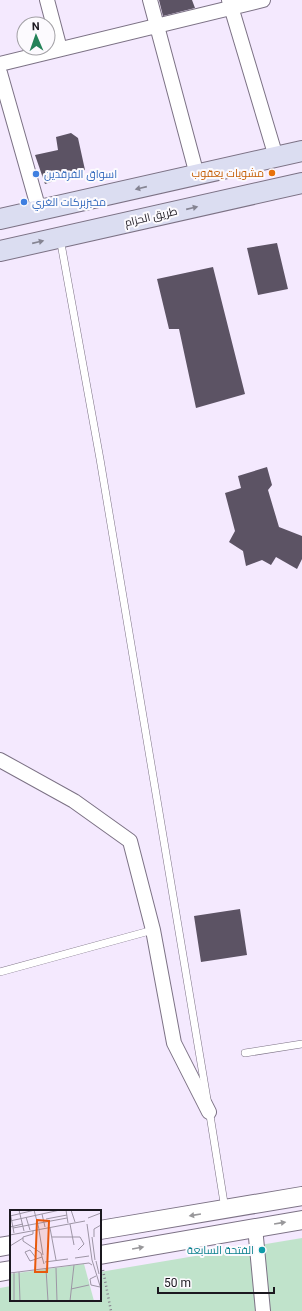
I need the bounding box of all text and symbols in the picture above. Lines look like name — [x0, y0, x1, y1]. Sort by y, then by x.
north arrow — [16, 16, 56, 56]
text: N — [32, 20, 40, 33]
place label: مشويات يعقوب — [192, 167, 264, 180]
place label: اسواق الفرقدين — [44, 168, 117, 181]
marker: مشويات يعقوب — [267, 168, 277, 178]
marker: اسواق الفرقدين — [31, 169, 41, 179]
one-way arrow — [135, 185, 147, 191]
place label: مخبزبركات الغري — [32, 196, 106, 211]
marker: مخبزبركات الغري — [19, 197, 29, 207]
one-way arrow — [186, 204, 198, 210]
street label: طريق الحزام — [123, 205, 179, 230]
one-way arrow — [32, 239, 44, 245]
inset map — [10, 1210, 101, 1301]
one-way arrow — [188, 1212, 201, 1218]
one-way arrow — [274, 1220, 286, 1226]
place label: الفتحة السابعة — [187, 1244, 254, 1257]
one-way arrow — [132, 1245, 145, 1251]
marker: الفتحة السابعة — [257, 1245, 267, 1255]
scale bar — [158, 1269, 274, 1295]
text: 50 m — [164, 1276, 191, 1290]

